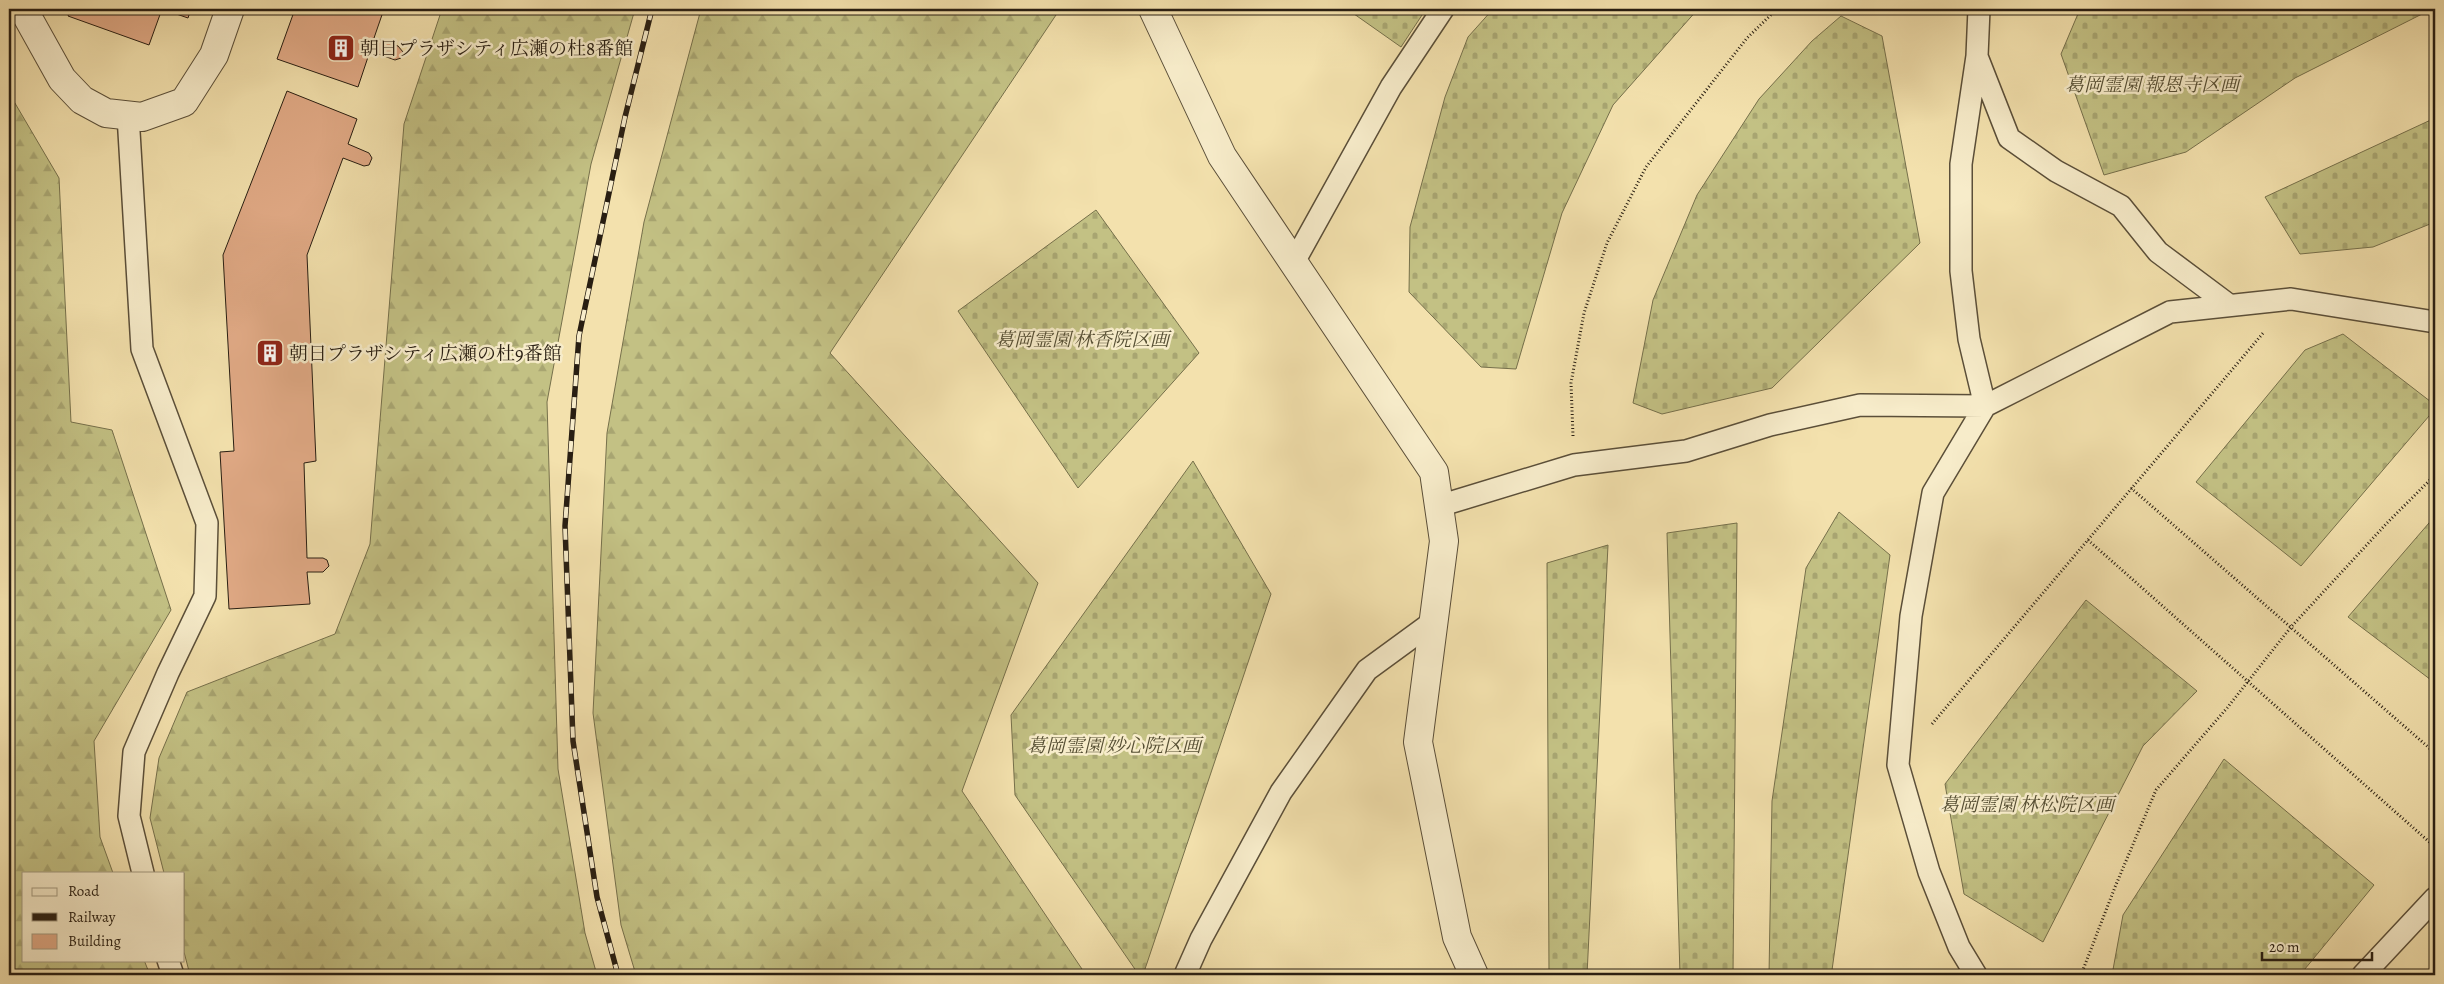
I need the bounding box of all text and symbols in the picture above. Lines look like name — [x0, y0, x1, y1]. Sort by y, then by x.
building icon: 朝日プラザシティ広瀬の杜8番館 — [326, 33, 356, 63]
place label: 朝日プラザシティ広瀬の杜8番館 — [360, 36, 633, 62]
park label: 葛岡霊園 報恩寺区画 — [2065, 72, 2242, 98]
park label: 葛岡霊園 林香院区画 — [995, 327, 1172, 353]
building icon: 朝日プラザシティ広瀬の杜9番館 — [255, 338, 285, 368]
place label: 朝日プラザシティ広瀬の杜9番館 — [289, 341, 562, 367]
park label: 葛岡霊園 妙心院区画 — [1027, 733, 1204, 759]
park label: 葛岡霊園 林松院区画 — [1940, 792, 2117, 818]
legend — [22, 872, 185, 962]
text: Road — [68, 881, 100, 901]
text: Railway — [68, 907, 116, 927]
scale bar — [2262, 929, 2372, 961]
text: Building — [68, 931, 121, 951]
text: 20 m — [2269, 937, 2300, 957]

